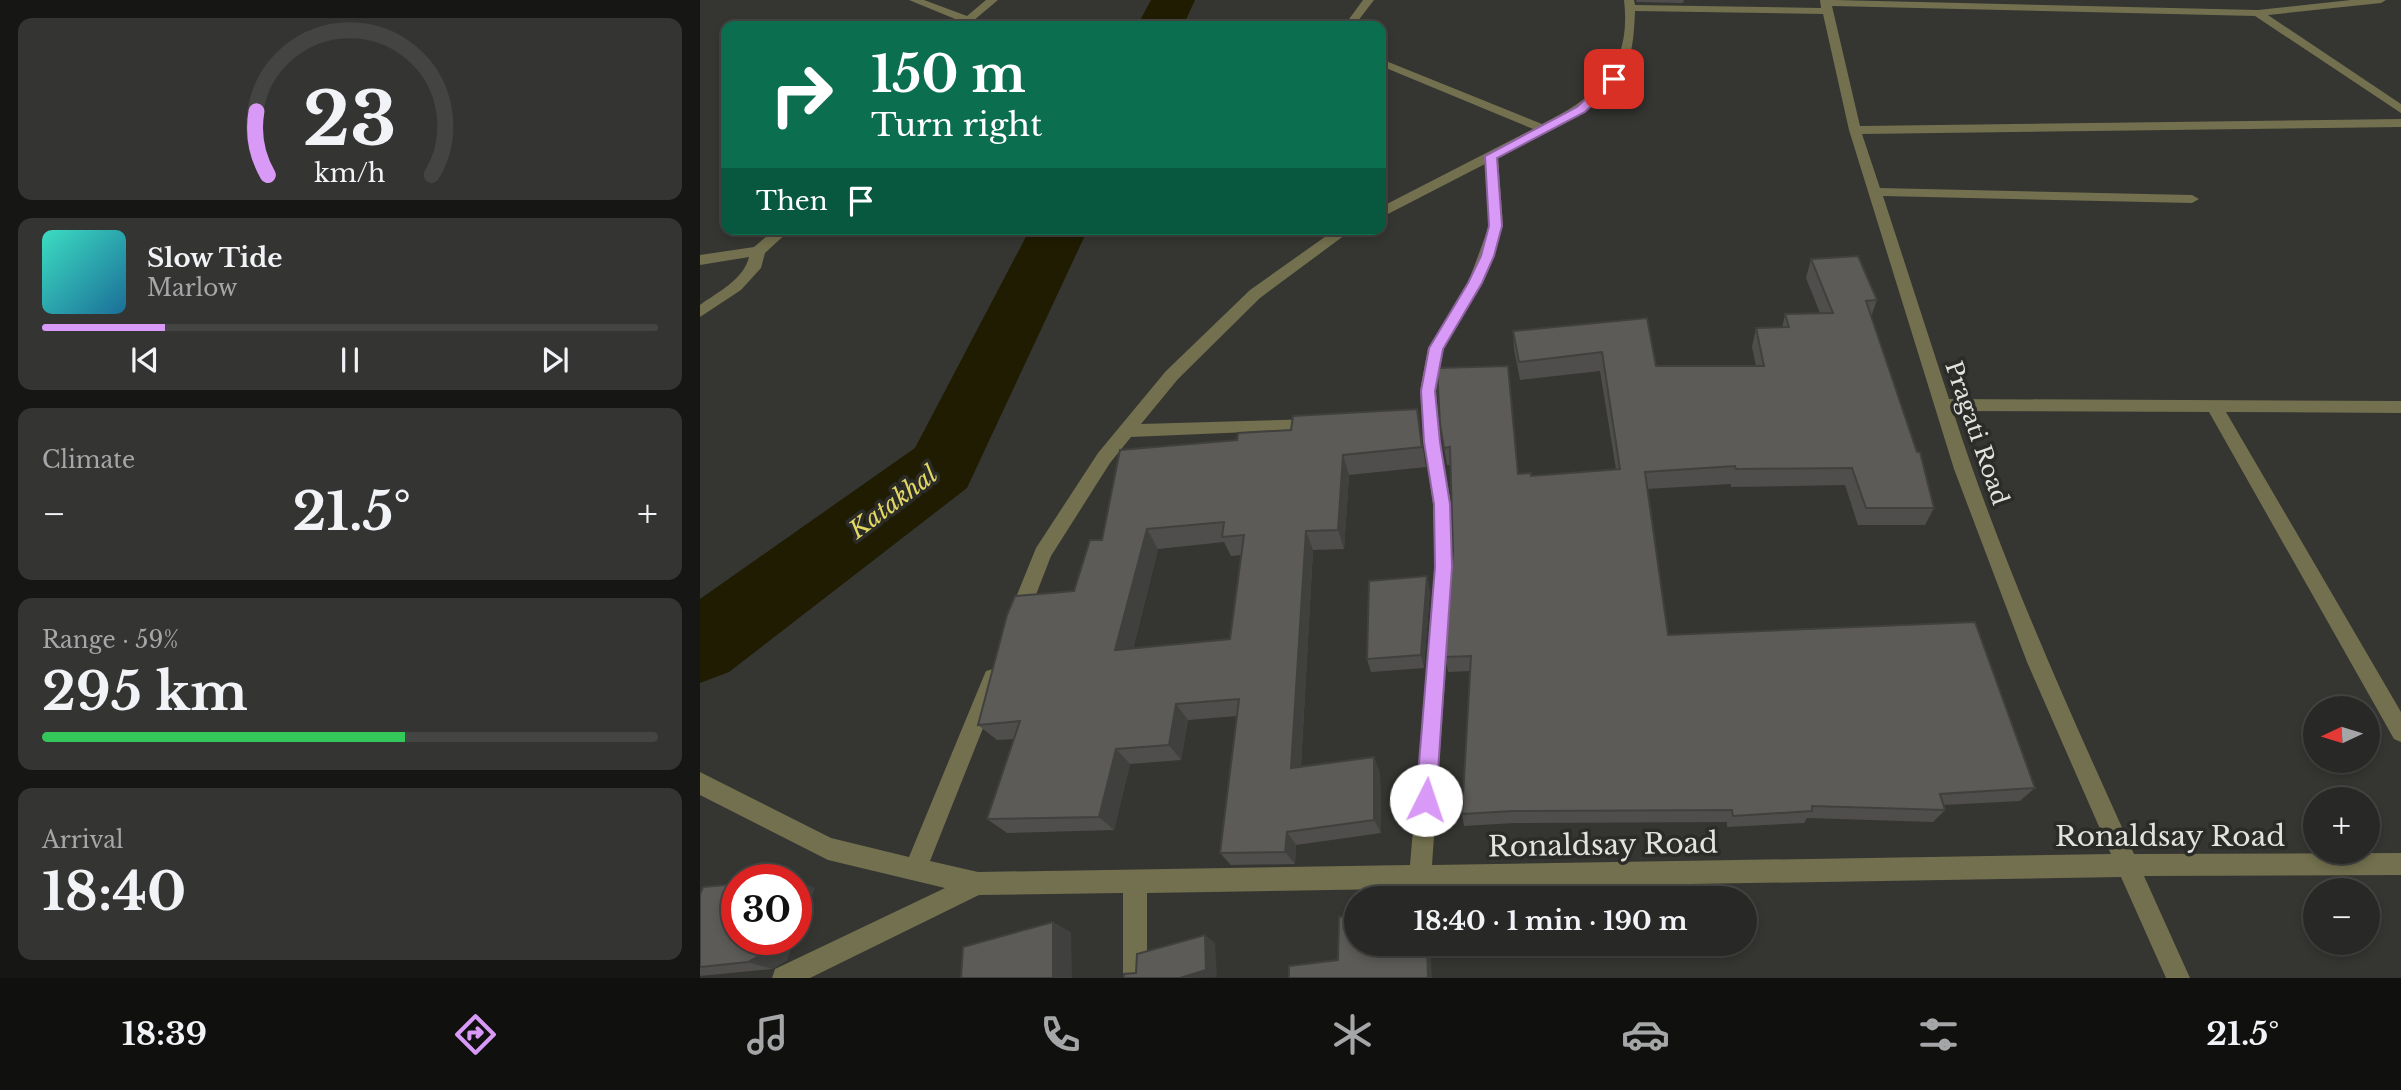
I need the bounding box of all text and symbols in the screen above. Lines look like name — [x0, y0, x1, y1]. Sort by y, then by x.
text: 150 m — [871, 44, 1026, 105]
icon: right — [756, 49, 847, 140]
pin — [1584, 49, 1644, 109]
icon: arrive — [1595, 60, 1633, 98]
text: 23 — [303, 74, 397, 165]
text: Turn right — [871, 105, 1042, 145]
text: km/h — [315, 158, 385, 189]
icon: arrive — [842, 182, 880, 220]
text: Then — [756, 185, 828, 217]
text: Slow Tide — [147, 242, 283, 274]
text: Marlow — [147, 274, 237, 302]
icon: previous — [126, 341, 164, 379]
icon: pause — [331, 341, 369, 379]
icon: next — [536, 341, 574, 379]
street label: Pragati Road — [1939, 357, 2015, 509]
text: Climate — [42, 446, 135, 474]
water label: Katakhal — [842, 459, 943, 545]
text: 21.5° — [292, 480, 411, 544]
text: − — [42, 490, 66, 537]
text: + — [637, 490, 658, 537]
text: Range · 59% — [42, 626, 179, 654]
text: 295 km — [42, 660, 248, 724]
north arrow — [2303, 696, 2380, 774]
map controls — [2303, 696, 2380, 955]
position arrow — [1389, 763, 1463, 837]
button: + — [2303, 787, 2380, 864]
street label: Ronaldsay Road — [2055, 819, 2285, 854]
street label: Ronaldsay Road — [1488, 825, 1718, 865]
text: Arrival — [42, 826, 123, 854]
text: 18:40 — [42, 860, 186, 924]
speed limit sign: 30 — [721, 864, 812, 955]
button: − — [2303, 878, 2380, 955]
text: 18:40 · 1 min · 190 m — [1414, 905, 1687, 937]
icon: directions — [451, 1010, 500, 1059]
icon: music — [743, 1010, 792, 1059]
icon: phone — [1036, 1010, 1085, 1059]
icon: climate — [1328, 1010, 1377, 1059]
icon: car — [1621, 1010, 1670, 1059]
icon: filters — [1914, 1010, 1963, 1059]
text: 18:39 — [122, 1014, 207, 1054]
text: 21.5° — [2206, 1014, 2279, 1054]

